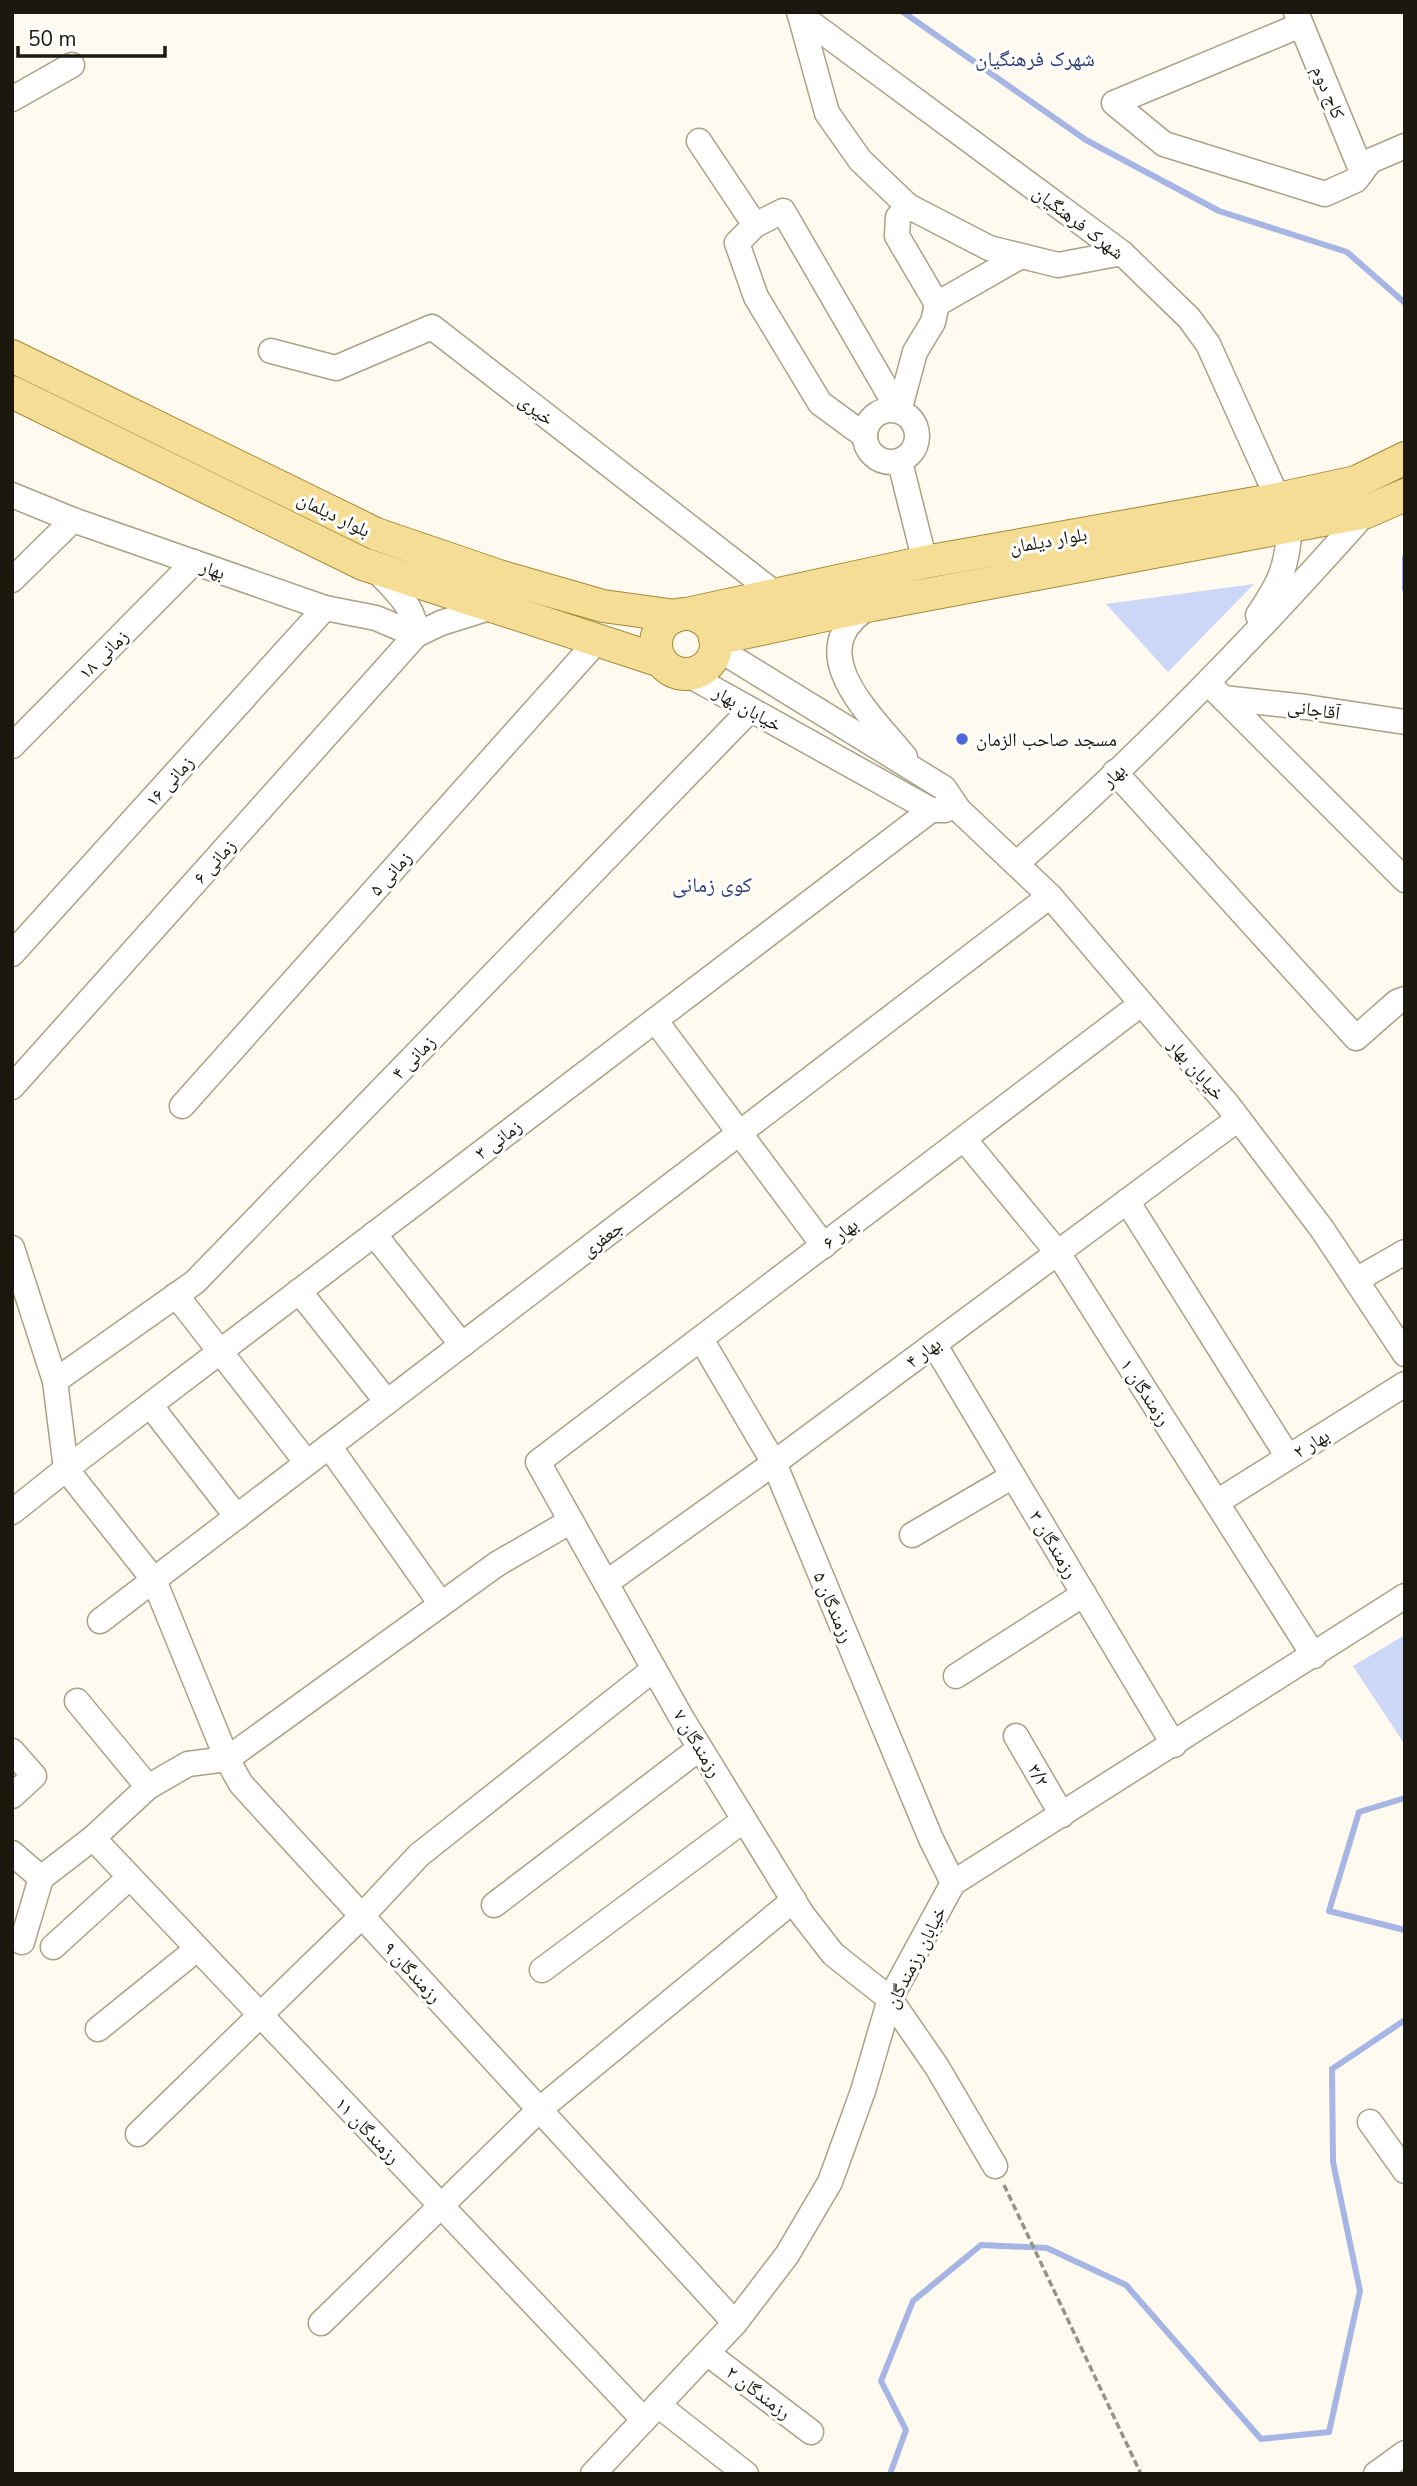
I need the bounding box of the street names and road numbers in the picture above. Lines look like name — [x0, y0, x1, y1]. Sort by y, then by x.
street label: کاج دوم — [1305, 62, 1351, 123]
street label: شهرک فرهنگیان — [1027, 180, 1130, 266]
street label: خیری — [513, 388, 559, 432]
street label: بلوار دیلمان — [293, 486, 374, 544]
street label: بلوار دیلمان — [1007, 521, 1089, 561]
street label: بهار — [196, 553, 229, 586]
street label: زمانی ۱۸ — [73, 624, 134, 685]
street label: خیابان بهار — [708, 679, 786, 738]
street label: آقاجانی — [1286, 693, 1343, 727]
street label: زمانی ۱۶ — [140, 750, 200, 813]
street label: بهار — [1095, 758, 1132, 794]
street label: زمانی ۶ — [188, 833, 242, 890]
street label: زمانی ۵ — [364, 845, 418, 902]
street label: زمانی ۴ — [386, 1030, 441, 1086]
street label: خیابان بهار — [1161, 1032, 1230, 1106]
street label: زمانی ۳ — [470, 1114, 527, 1166]
street label: بهار ۶ — [818, 1212, 864, 1256]
street label: جعفری — [576, 1214, 629, 1263]
street label: بهار ۴ — [901, 1331, 947, 1375]
street label: رزمندگان ۱ — [1114, 1354, 1177, 1431]
street label: بهار ۲ — [1289, 1423, 1335, 1465]
street label: رزمندگان ۳ — [1023, 1506, 1084, 1583]
street label: رزمندگان ۵ — [806, 1568, 860, 1647]
street label: رزمندگان ۷ — [667, 1705, 728, 1782]
street label: ۳/۲ — [1021, 1759, 1055, 1792]
street label: خیابان رزمندگان — [879, 1902, 953, 2013]
street label: رزمندگان ۹ — [377, 1936, 447, 2009]
street label: رزمندگان ۱۱ — [329, 2092, 406, 2170]
street label: رزمندگان ۲ — [721, 2360, 796, 2426]

